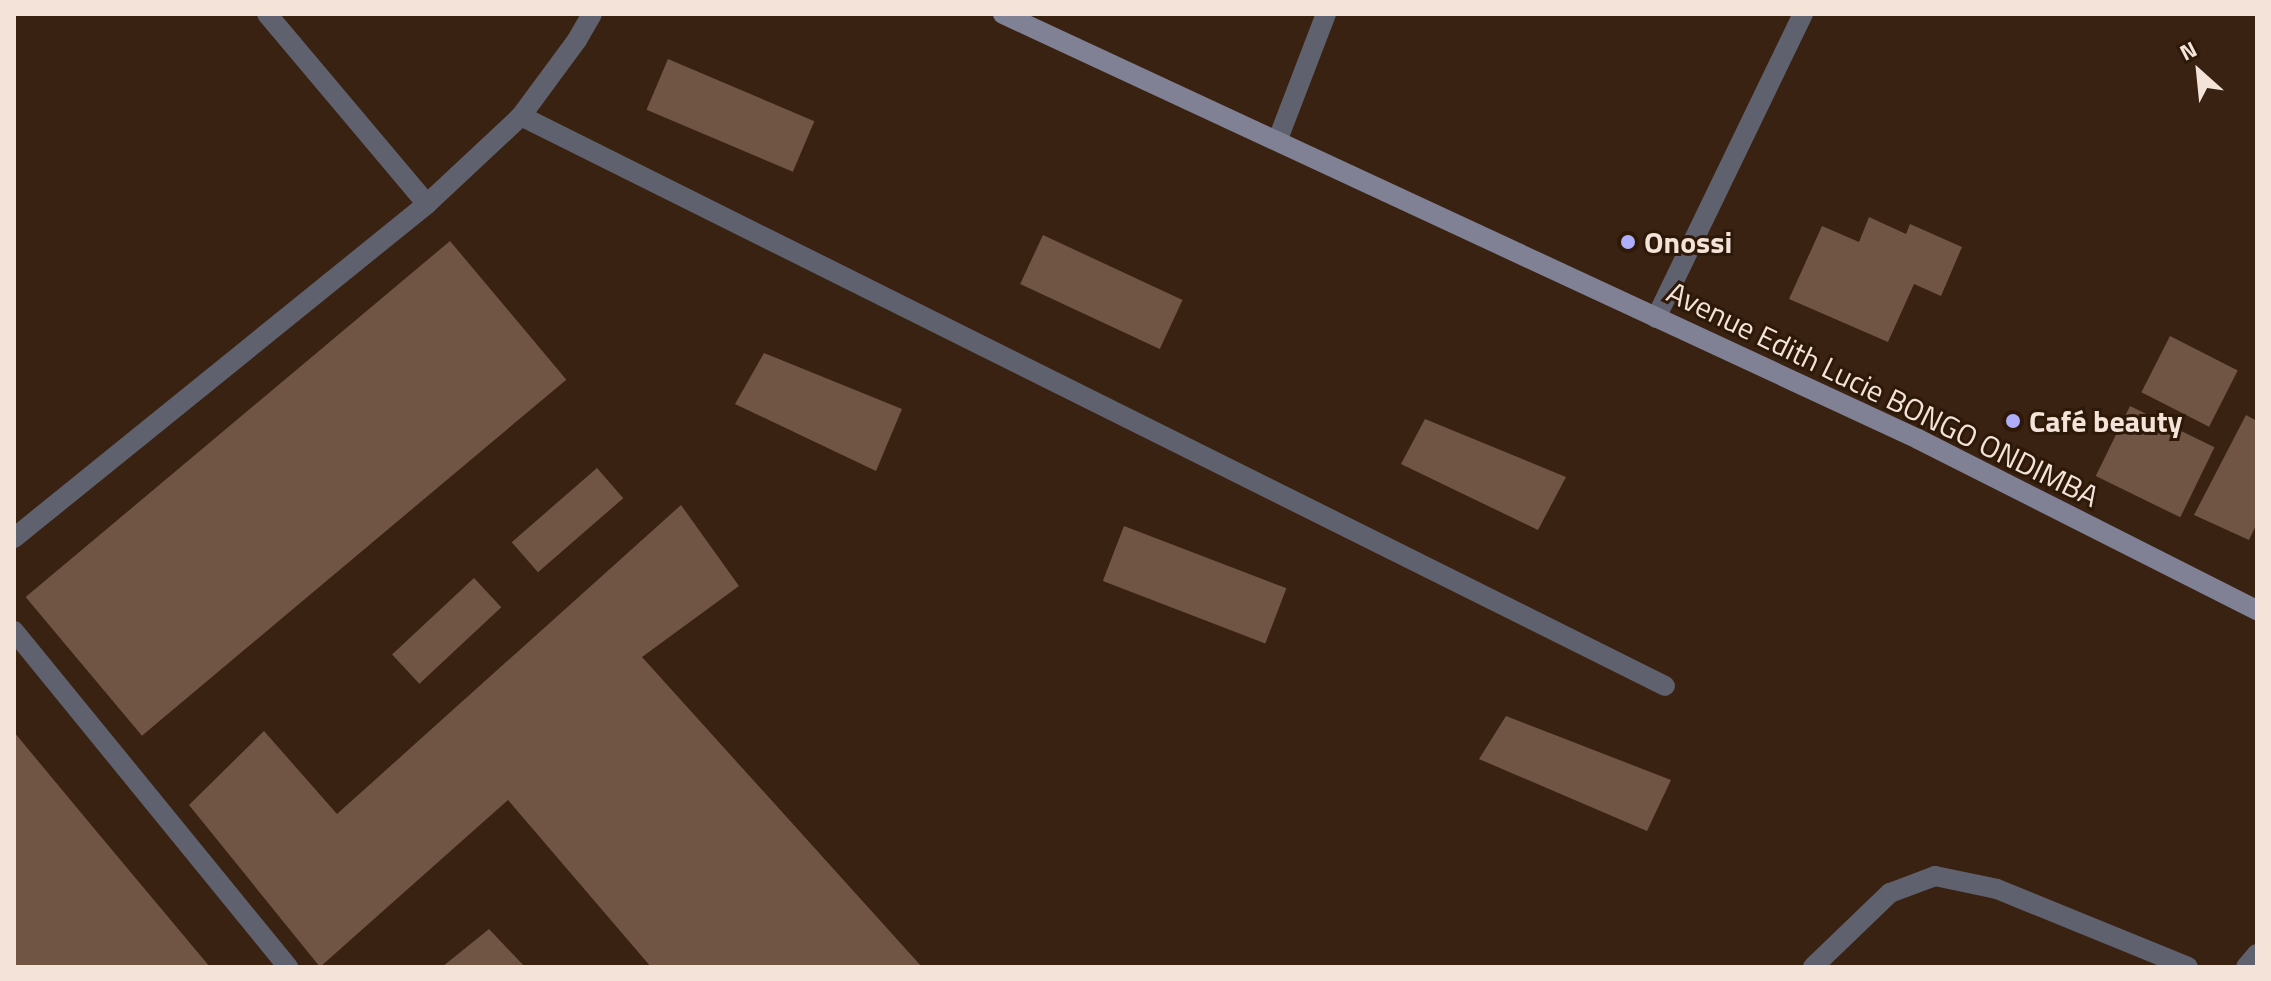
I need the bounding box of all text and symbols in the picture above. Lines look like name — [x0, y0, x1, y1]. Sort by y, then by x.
north arrow — [2159, 32, 2239, 112]
text: N — [2174, 32, 2203, 69]
place label: Onossi — [1644, 224, 1732, 260]
marker: Onossi — [1619, 233, 1637, 251]
street label: Avenue Edith Lucie BONGO ONDIMBA — [1661, 274, 2105, 514]
place label: Café beauty — [2029, 403, 2183, 439]
marker: Café beauty — [2004, 412, 2022, 430]

